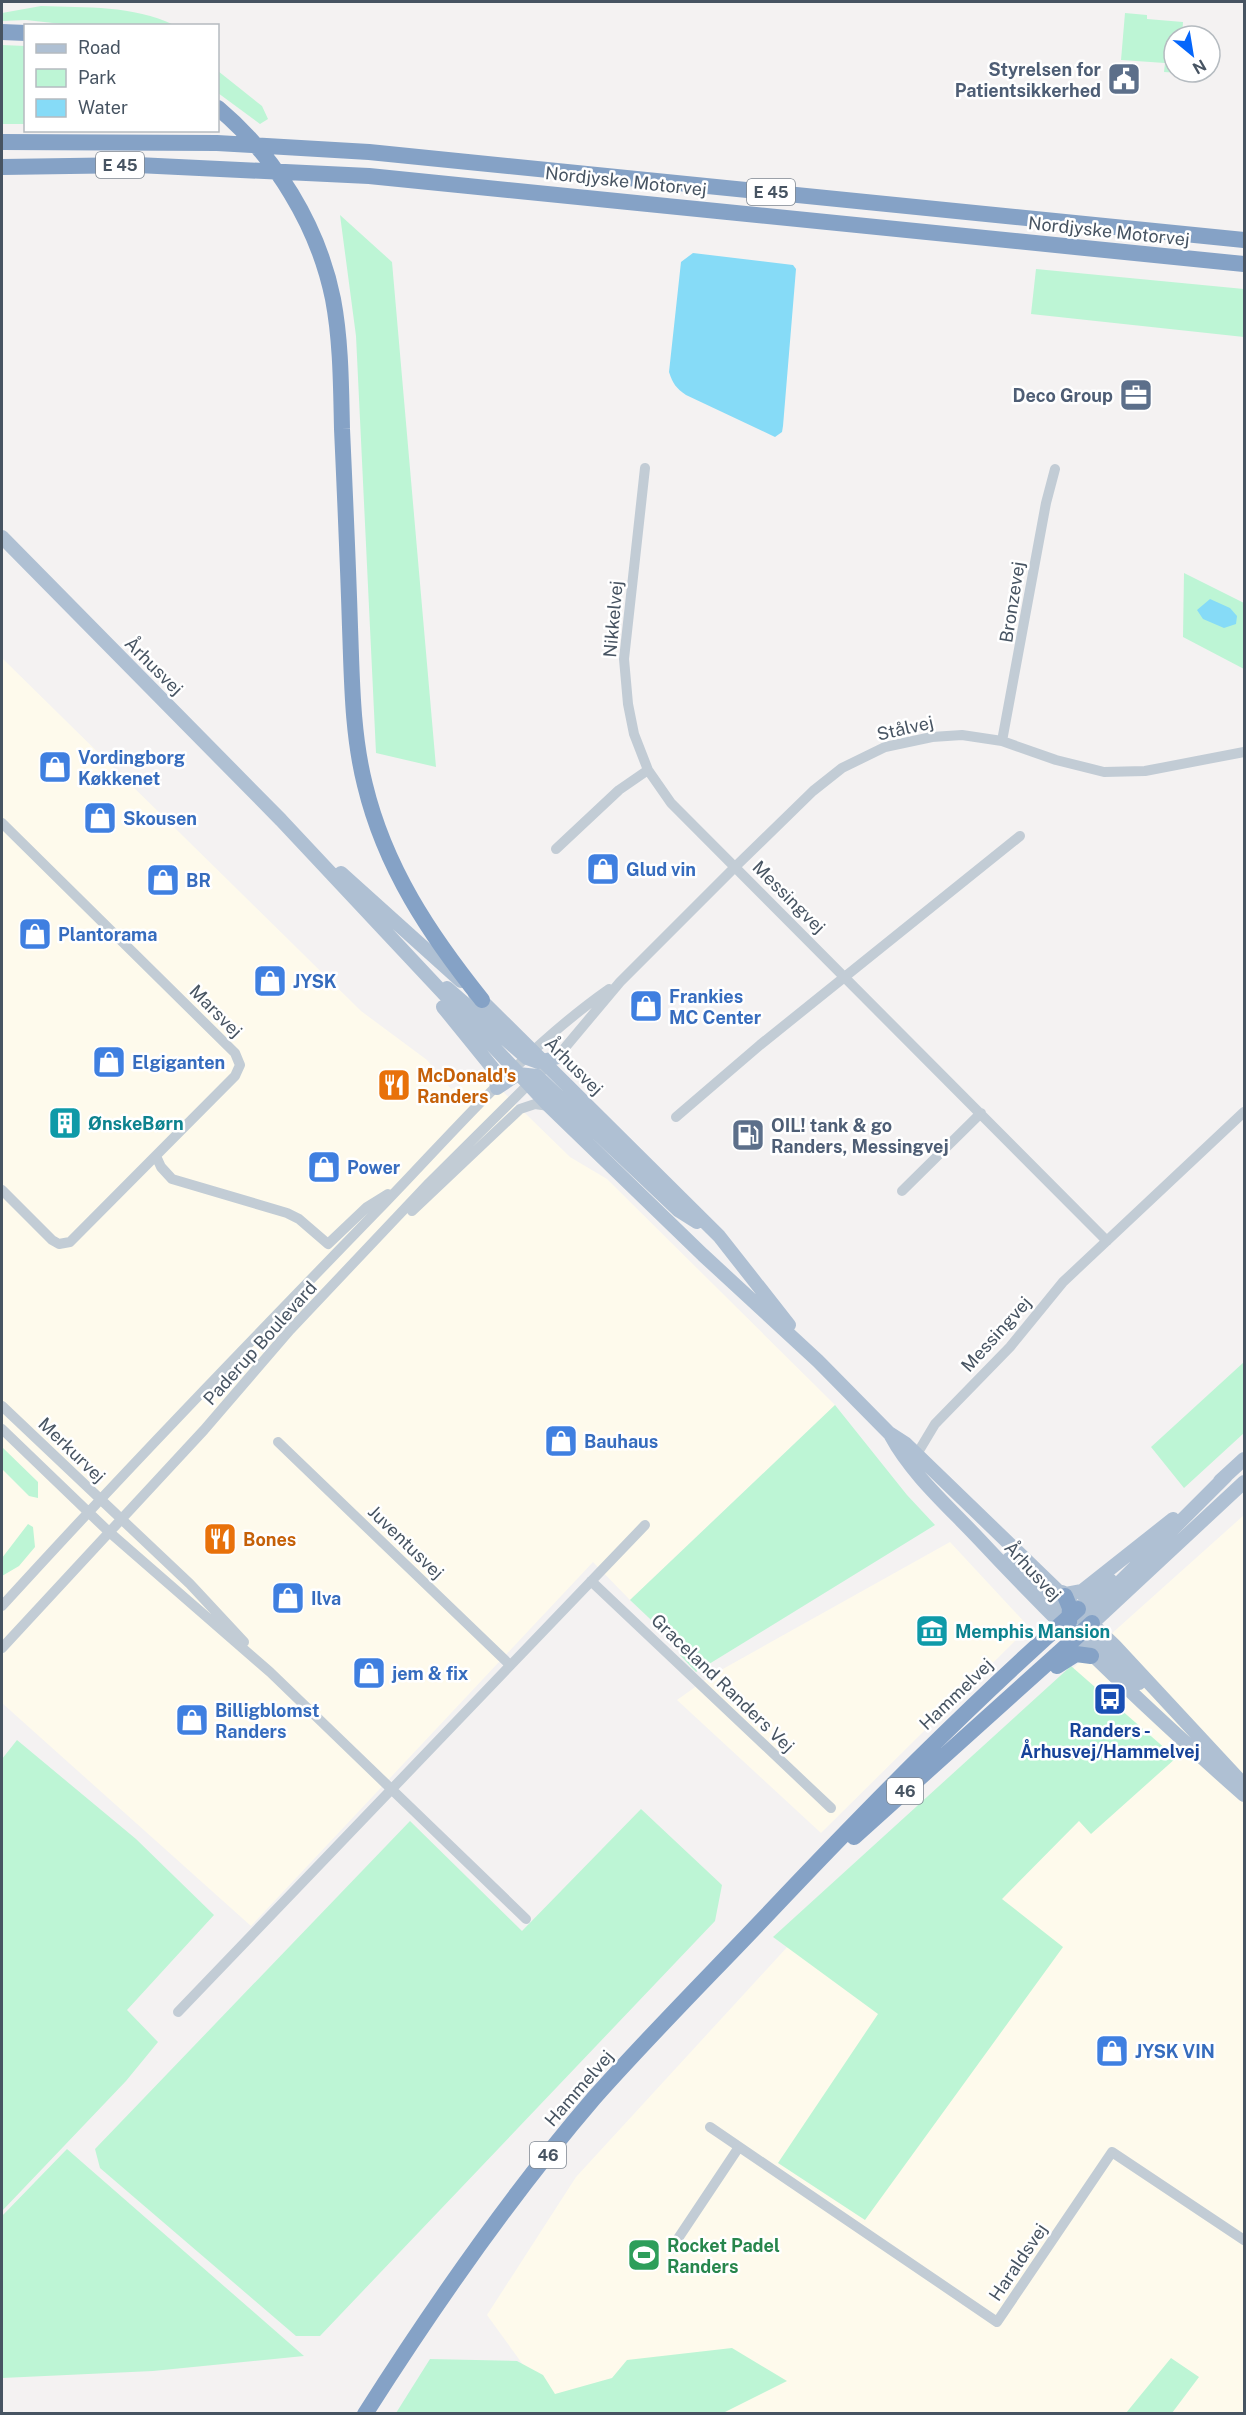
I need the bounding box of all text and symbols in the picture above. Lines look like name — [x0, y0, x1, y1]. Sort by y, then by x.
legend — [24, 24, 219, 132]
north arrow — [1162, 24, 1222, 84]
text: Road — [78, 37, 121, 58]
text: N — [1189, 55, 1209, 78]
place label: Styrelsen for Patientsikkerhed — [955, 59, 1102, 101]
public building icon: Styrelsen for Patientsikkerhed — [1106, 61, 1142, 97]
text: Park — [78, 67, 116, 88]
text: Water — [78, 97, 128, 118]
road number: E 45 — [96, 152, 144, 178]
street label: Nordjyske Motorvej — [544, 162, 708, 200]
road number: E 45 — [747, 179, 795, 205]
street label: Nordjyske Motorvej — [1027, 212, 1191, 250]
office icon: Deco Group — [1118, 377, 1154, 413]
place label: Deco Group — [1012, 385, 1113, 406]
street label: Bronzevej — [995, 560, 1029, 644]
street label: Nikkelvej — [599, 580, 627, 658]
street label: Århusvej — [121, 631, 189, 699]
street label: Stålvej — [875, 711, 935, 745]
place label: Vordingborg Køkkenet — [78, 747, 185, 789]
shop icon: Vordingborg Køkkenet — [37, 749, 73, 785]
shop icon: Skousen — [82, 800, 118, 836]
place label: Skousen — [123, 808, 197, 829]
shop icon: Glud vin — [585, 851, 621, 887]
street label: Messingvej — [748, 856, 830, 938]
place label: Glud vin — [626, 859, 696, 880]
shop icon: BR — [145, 862, 181, 898]
place label: BR — [186, 870, 211, 891]
shop icon: Plantorama — [17, 916, 53, 952]
place label: Plantorama — [58, 924, 157, 945]
shop icon: JYSK — [252, 963, 288, 999]
place label: JYSK — [293, 971, 337, 992]
street label: Marsvej — [185, 980, 247, 1042]
place label: Frankies MC Center — [669, 986, 762, 1028]
shop icon: Frankies MC Center — [628, 988, 664, 1024]
street label: Århusvej — [541, 1031, 609, 1099]
shop icon: Elgiganten — [91, 1044, 127, 1080]
place label: Elgiganten — [132, 1052, 225, 1073]
place label: McDonald's Randers — [417, 1065, 516, 1107]
restaurant icon: McDonald's Randers — [376, 1067, 412, 1103]
building icon: ØnskeBørn — [47, 1105, 83, 1141]
place label: ØnskeBørn — [88, 1113, 184, 1134]
place label: OIL! tank & go Randers, Messingvej — [771, 1115, 949, 1157]
fuel station icon: OIL! tank & go Randers, Messingvej — [730, 1117, 766, 1153]
shop icon: Power — [306, 1149, 342, 1185]
place label: Power — [347, 1157, 401, 1178]
street label: Paderup Boulevard — [199, 1277, 321, 1409]
street label: Messingvej — [957, 1292, 1035, 1376]
street label: Merkurvej — [34, 1413, 110, 1487]
shop icon: Bauhaus — [543, 1423, 579, 1459]
place label: Bauhaus — [584, 1431, 658, 1452]
street label: Juventusvej — [364, 1501, 448, 1583]
restaurant icon: Bones — [202, 1521, 238, 1557]
place label: Bones — [243, 1529, 296, 1550]
street label: Århusvej — [1000, 1536, 1067, 1605]
shop icon: Ilva — [270, 1580, 306, 1616]
place label: Ilva — [311, 1588, 341, 1609]
street label: Graceland Randers Vej — [647, 1609, 799, 1757]
museum icon: Memphis Mansion — [914, 1613, 950, 1649]
place label: Memphis Mansion — [955, 1621, 1110, 1642]
street label: Hammelvej — [915, 1654, 997, 1734]
shop icon: jem & fix — [351, 1655, 387, 1691]
place label: jem & fix — [391, 1663, 469, 1684]
bus stop icon: Randers - Århusvej/Hammelvej — [1092, 1681, 1128, 1717]
place label: Billigblomst Randers — [215, 1700, 319, 1742]
shop icon: Billigblomst Randers — [174, 1702, 210, 1738]
place label: Randers - Århusvej/Hammelvej — [1020, 1720, 1200, 1762]
road number: 46 — [887, 1778, 923, 1804]
shop icon: JYSK VIN — [1094, 2033, 1130, 2069]
place label: JYSK VIN — [1135, 2041, 1215, 2062]
street label: Hammelvej — [540, 2046, 618, 2130]
road number: 46 — [530, 2142, 566, 2168]
street label: Haraldsvej — [984, 2219, 1052, 2305]
place label: Rocket Padel Randers — [667, 2235, 780, 2277]
sports icon: Rocket Padel Randers — [626, 2237, 662, 2273]

